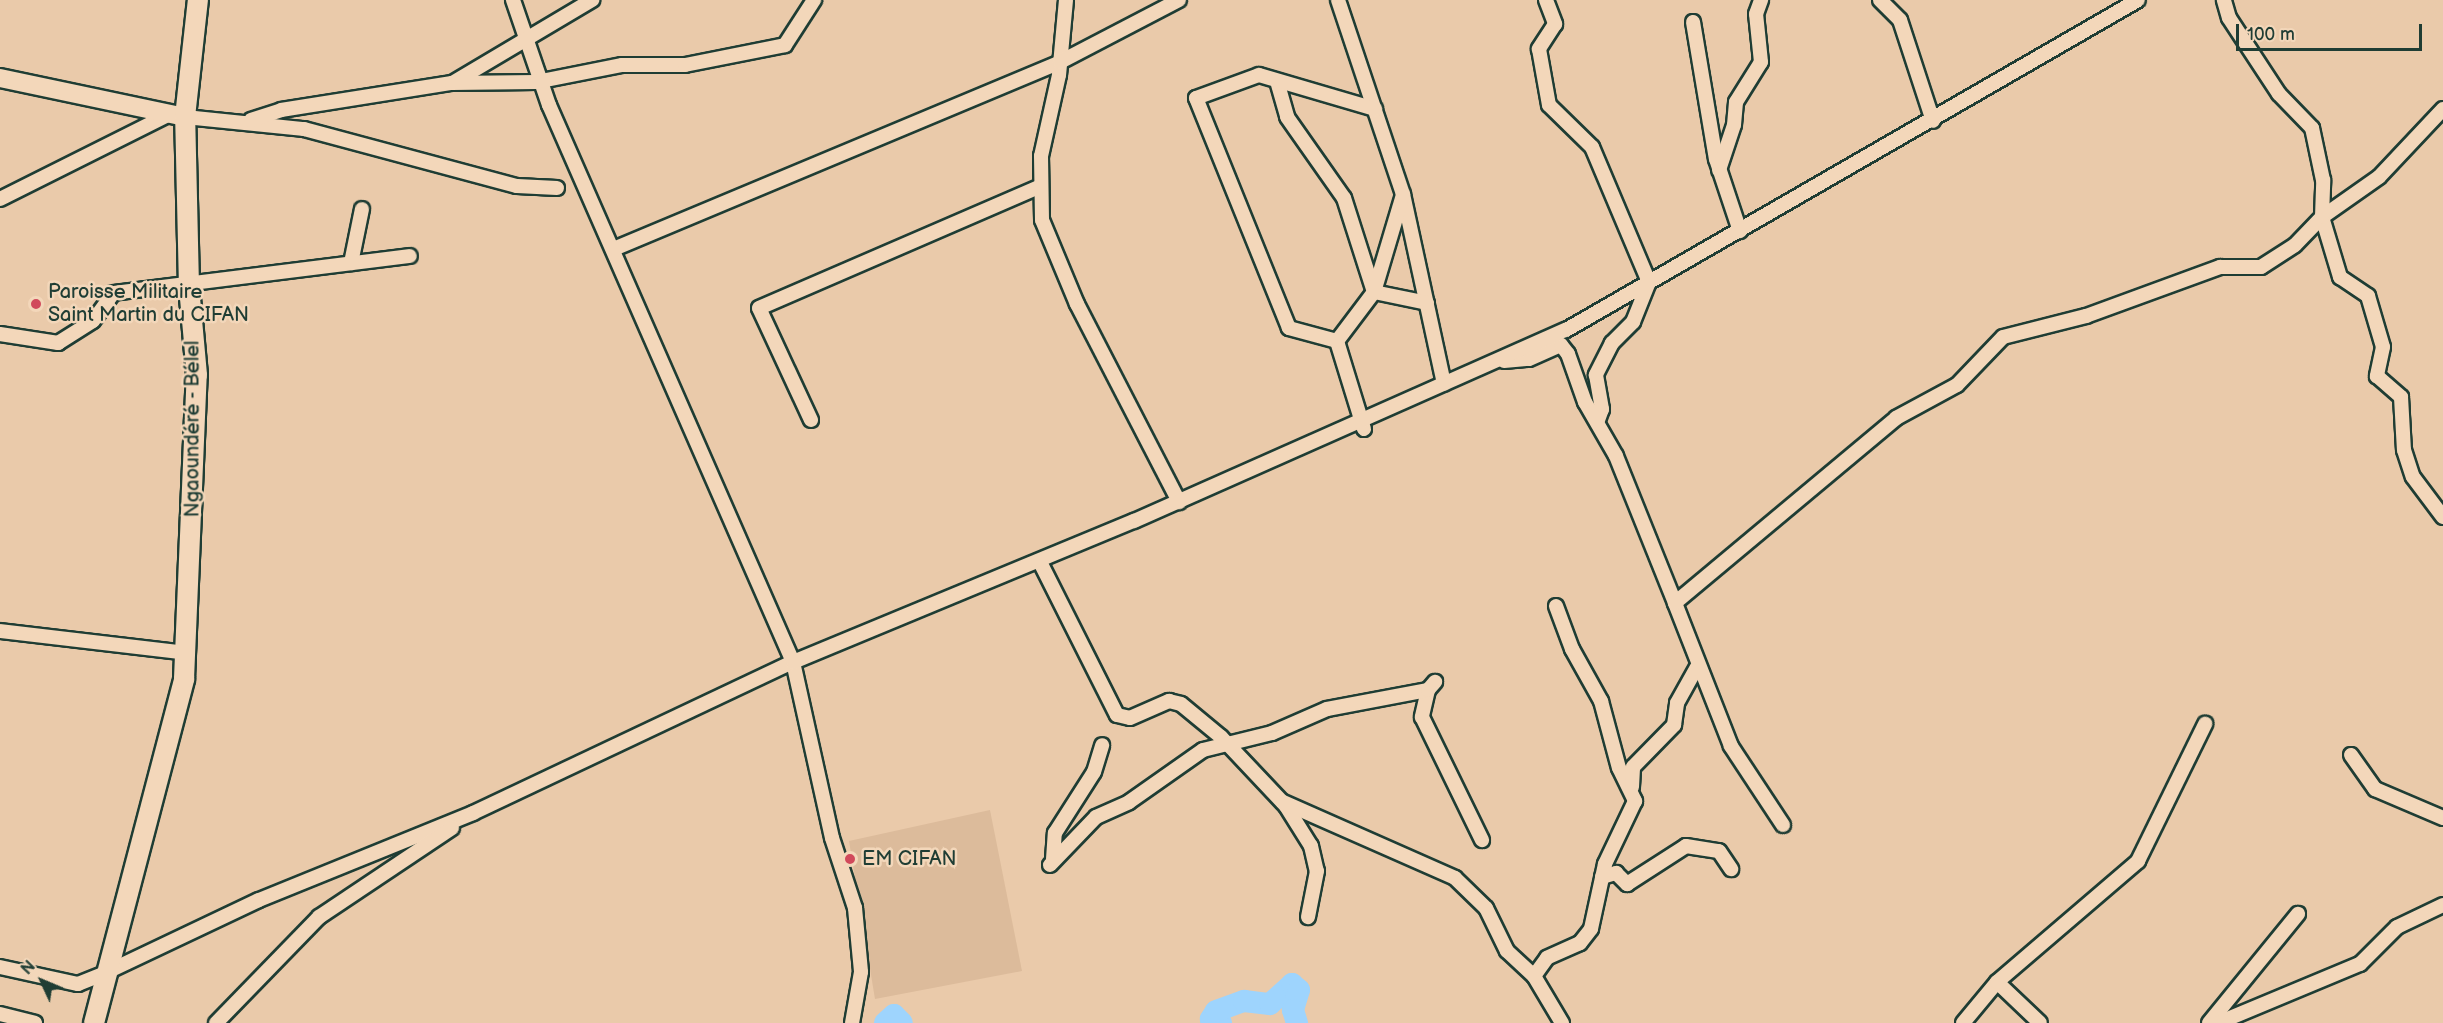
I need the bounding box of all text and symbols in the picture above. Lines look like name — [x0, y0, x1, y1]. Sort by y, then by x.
scale bar — [2239, 12, 2425, 50]
text: 100 m — [2247, 24, 2295, 45]
place label: Paroisse Militaire Saint Martin du CIFAN — [48, 280, 249, 327]
marker: Paroisse Militaire Saint Martin du CIFAN — [29, 297, 43, 311]
street label: Ngaoundéré - Bélel — [181, 340, 205, 518]
place label: EM CIFAN — [862, 847, 956, 871]
marker: EM CIFAN — [843, 852, 857, 866]
north arrow — [12, 951, 72, 1011]
text: N — [18, 957, 40, 979]

